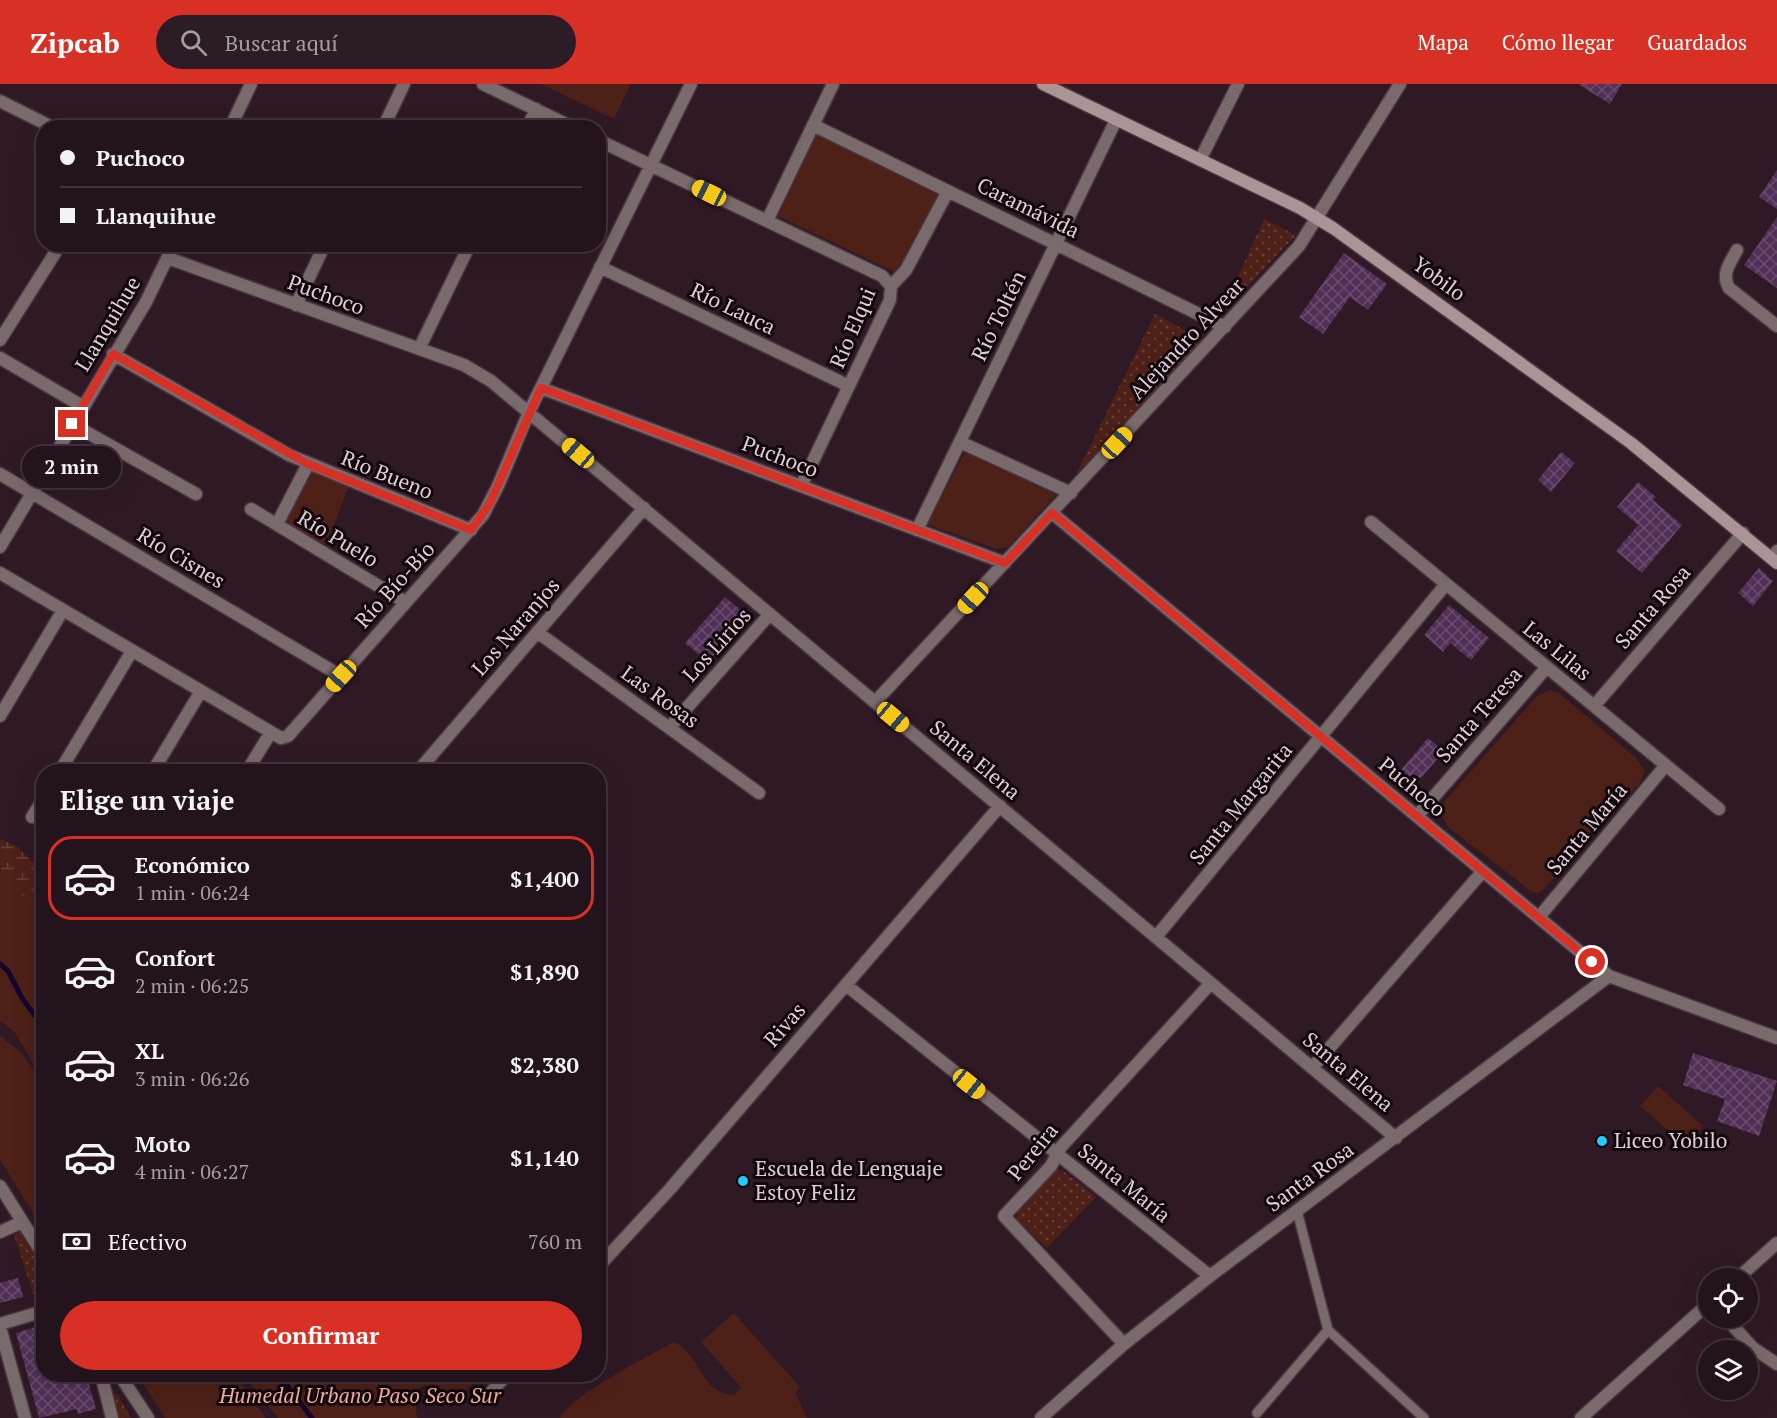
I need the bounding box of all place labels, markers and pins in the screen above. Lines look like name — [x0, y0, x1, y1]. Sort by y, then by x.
place label: Liceo Yobilo — [1614, 1126, 1727, 1154]
marker: Liceo Yobilo — [1595, 1134, 1609, 1148]
place label: Escuela de Lenguaje Estoy Feliz — [755, 1154, 943, 1206]
marker: Escuela de Lenguaje Estoy Feliz — [736, 1174, 750, 1188]

